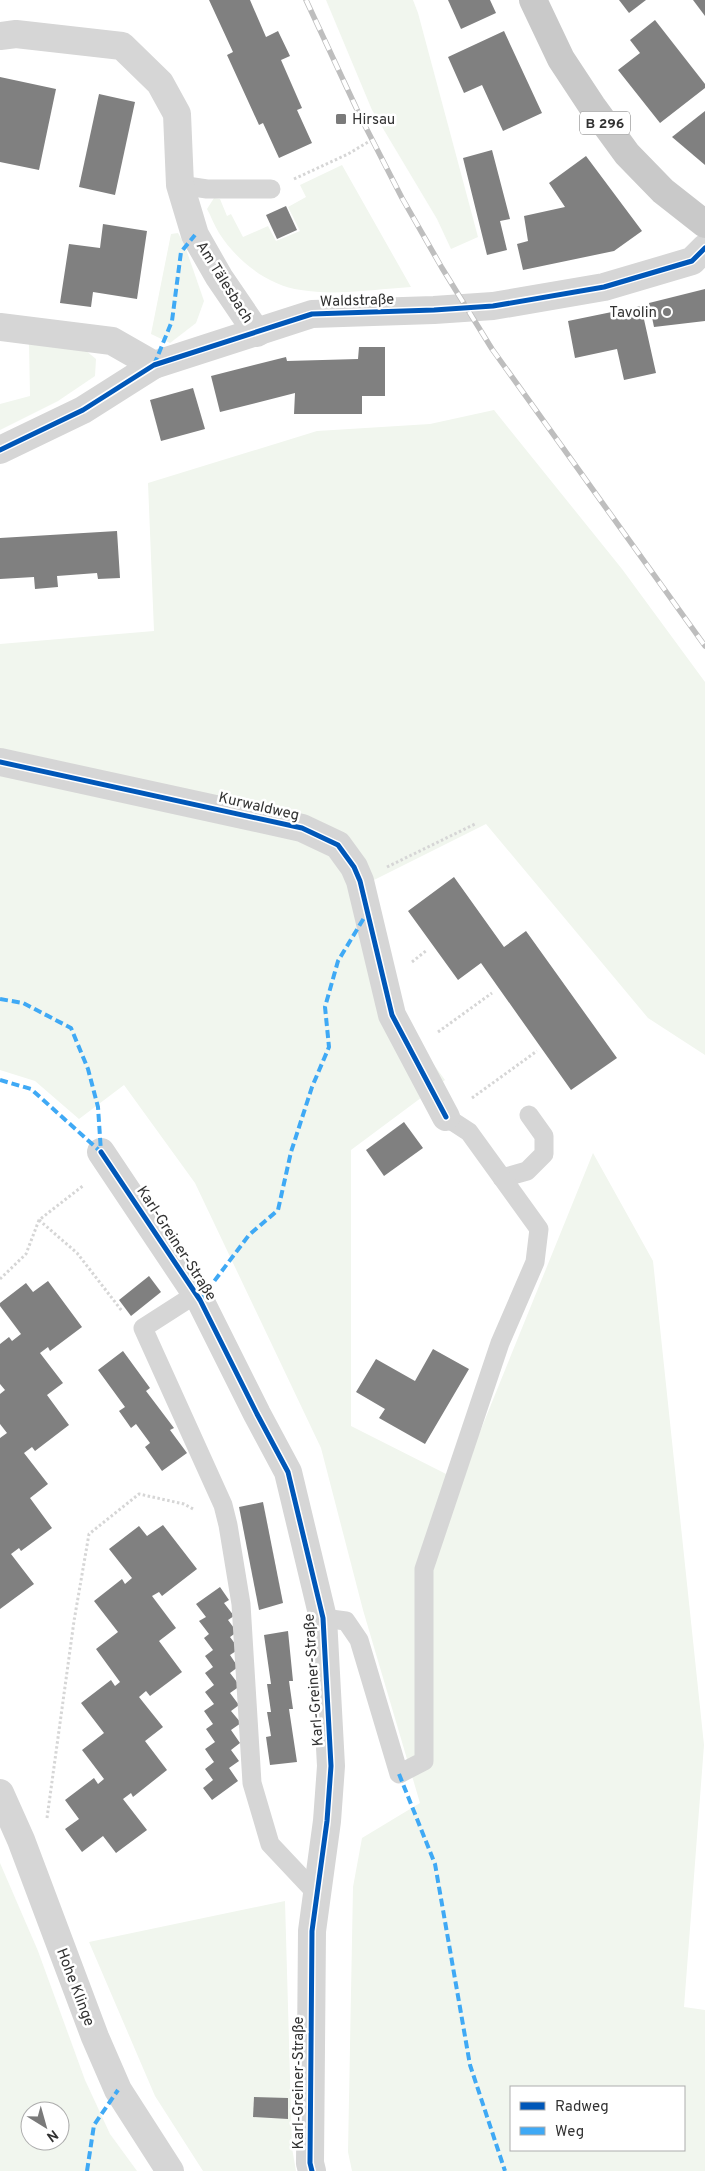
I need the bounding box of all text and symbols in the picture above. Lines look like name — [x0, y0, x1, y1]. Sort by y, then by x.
place label: Hirsau — [352, 111, 395, 130]
marker: Hirsau — [334, 112, 348, 126]
road number: B 296 — [580, 112, 630, 134]
street label: Am Tälesbach — [191, 238, 257, 327]
street label: Waldstraße — [320, 291, 394, 312]
place label: Tavolin — [609, 304, 657, 323]
marker: Tavolin — [661, 306, 673, 318]
street label: Kurwaldweg — [216, 789, 301, 826]
street label: Karl-Greiner-Straße — [132, 1183, 220, 1305]
street label: Karl-Greiner-Straße — [300, 1613, 329, 1747]
street label: Hohe Klinge — [51, 1946, 98, 2029]
street label: Karl-Greiner-Straße — [290, 2017, 309, 2150]
legend — [510, 2086, 685, 2151]
text: Radweg — [555, 2098, 609, 2117]
north arrow — [20, 2101, 70, 2151]
text: Weg — [555, 2123, 584, 2142]
text: N — [43, 2125, 61, 2145]

